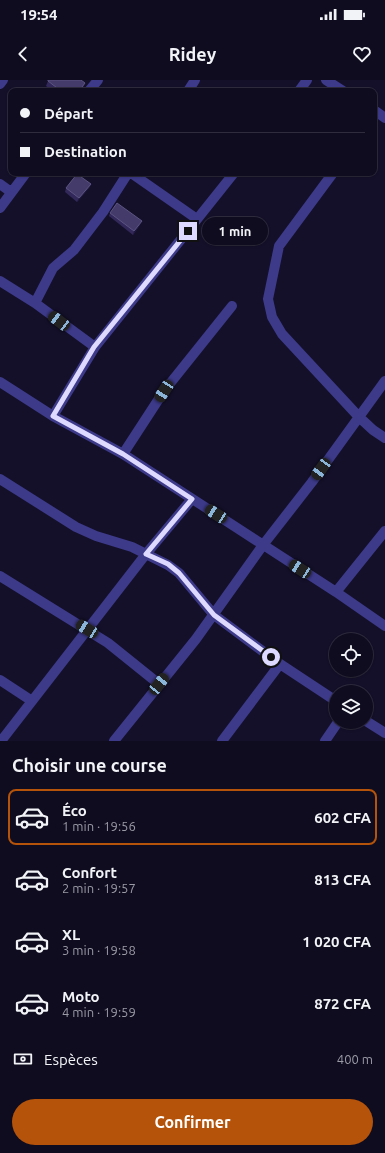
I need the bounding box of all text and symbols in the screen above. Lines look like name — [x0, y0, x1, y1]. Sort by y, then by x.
text: 19:54 — [20, 6, 58, 23]
icon: back — [12, 43, 34, 65]
icon: heart — [351, 43, 373, 65]
text: Ridey — [169, 44, 216, 64]
text: Départ — [44, 105, 93, 122]
text: Destination — [44, 143, 127, 160]
callout: 1 min — [202, 217, 268, 245]
route end — [179, 222, 197, 240]
text: 1 min — [219, 224, 251, 238]
car — [46, 309, 72, 333]
car — [152, 378, 176, 404]
car — [309, 456, 333, 482]
car — [203, 502, 229, 526]
car — [287, 557, 313, 581]
car — [74, 618, 100, 640]
map controls — [329, 633, 373, 729]
button: locate — [329, 633, 373, 677]
route start — [262, 648, 280, 666]
car — [147, 671, 171, 697]
button: layers — [329, 685, 373, 729]
text: Choisir une course — [12, 755, 167, 775]
icon: car — [14, 799, 50, 835]
text: Éco — [62, 802, 87, 819]
text: 602 CFA — [314, 809, 371, 826]
text: 1 min · 19:56 — [62, 819, 136, 833]
icon: car — [14, 861, 50, 897]
text: Confort — [62, 864, 117, 881]
text: 813 CFA — [314, 871, 371, 888]
text: 2 min · 19:57 — [62, 881, 136, 895]
icon: car — [14, 923, 50, 959]
text: XL — [62, 926, 80, 943]
text: 1 020 CFA — [302, 933, 371, 950]
text: 3 min · 19:58 — [62, 943, 136, 957]
icon: car — [14, 985, 50, 1021]
text: Moto — [62, 988, 100, 1005]
text: 872 CFA — [314, 995, 371, 1012]
text: 4 min · 19:59 — [62, 1005, 136, 1019]
icon: cash — [12, 1048, 34, 1070]
text: Espèces — [44, 1051, 98, 1068]
text: 400 m — [337, 1052, 373, 1066]
button: Confirmer — [12, 1099, 373, 1145]

